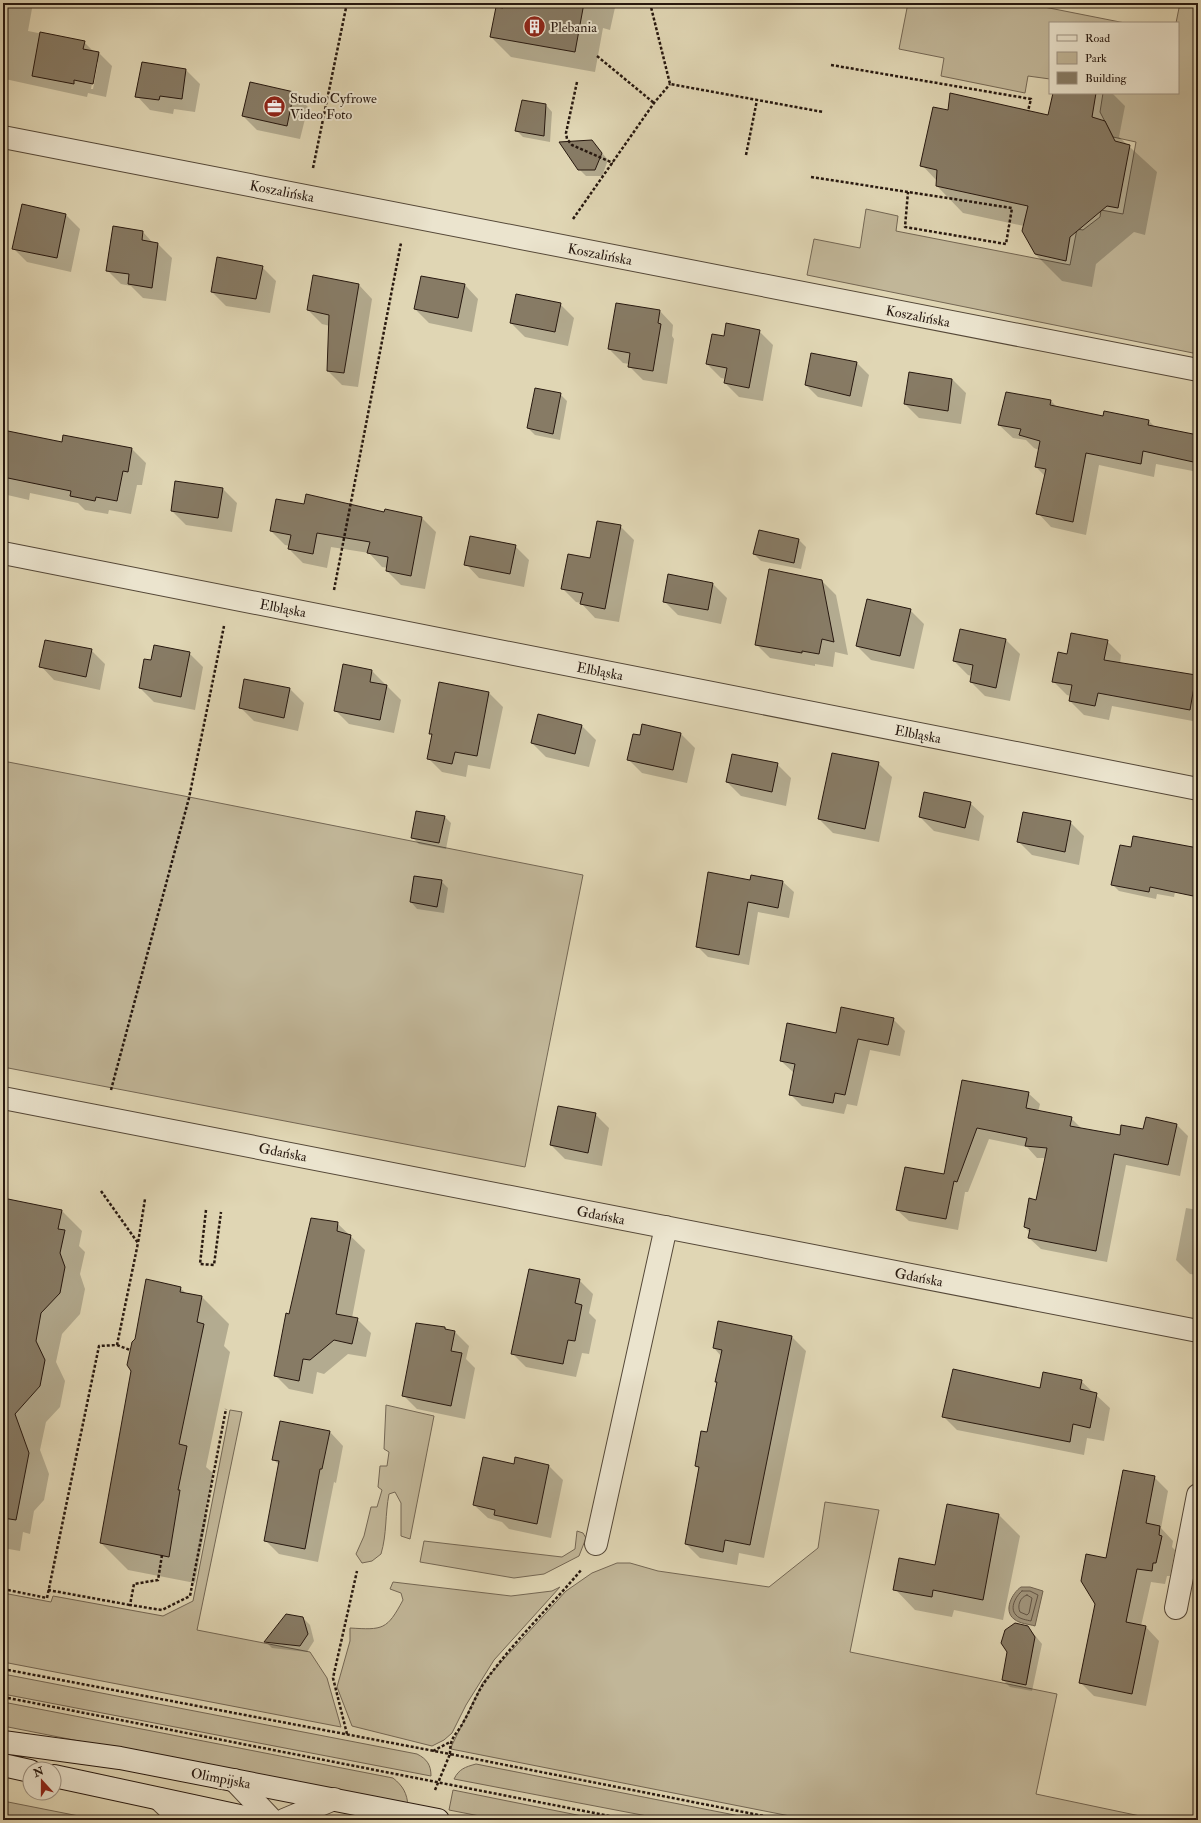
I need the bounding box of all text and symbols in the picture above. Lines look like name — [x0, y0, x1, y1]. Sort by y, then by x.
building icon: Plebania — [522, 14, 548, 40]
place label: Plebania — [550, 19, 597, 36]
legend — [1049, 22, 1179, 94]
text: Road — [1085, 31, 1110, 46]
text: Park — [1085, 51, 1107, 66]
text: Building — [1085, 71, 1128, 86]
place label: Studio Cyfrowe Video Foto — [290, 90, 377, 123]
office icon: Studio Cyfrowe Video Foto — [262, 93, 288, 119]
street label: Koszalińska — [248, 177, 316, 206]
street label: Koszalińska — [566, 240, 634, 269]
street label: Koszalińska — [884, 302, 952, 331]
street label: Elbląska — [258, 596, 308, 621]
street label: Elbląska — [575, 659, 625, 684]
street label: Elbląska — [893, 722, 943, 747]
street label: Gdańska — [257, 1139, 309, 1166]
street label: Gdańska — [575, 1202, 627, 1229]
street label: Gdańska — [893, 1264, 945, 1291]
north arrow — [22, 1761, 62, 1801]
text: N — [31, 1764, 47, 1780]
street label: Olimpijska — [189, 1764, 252, 1794]

